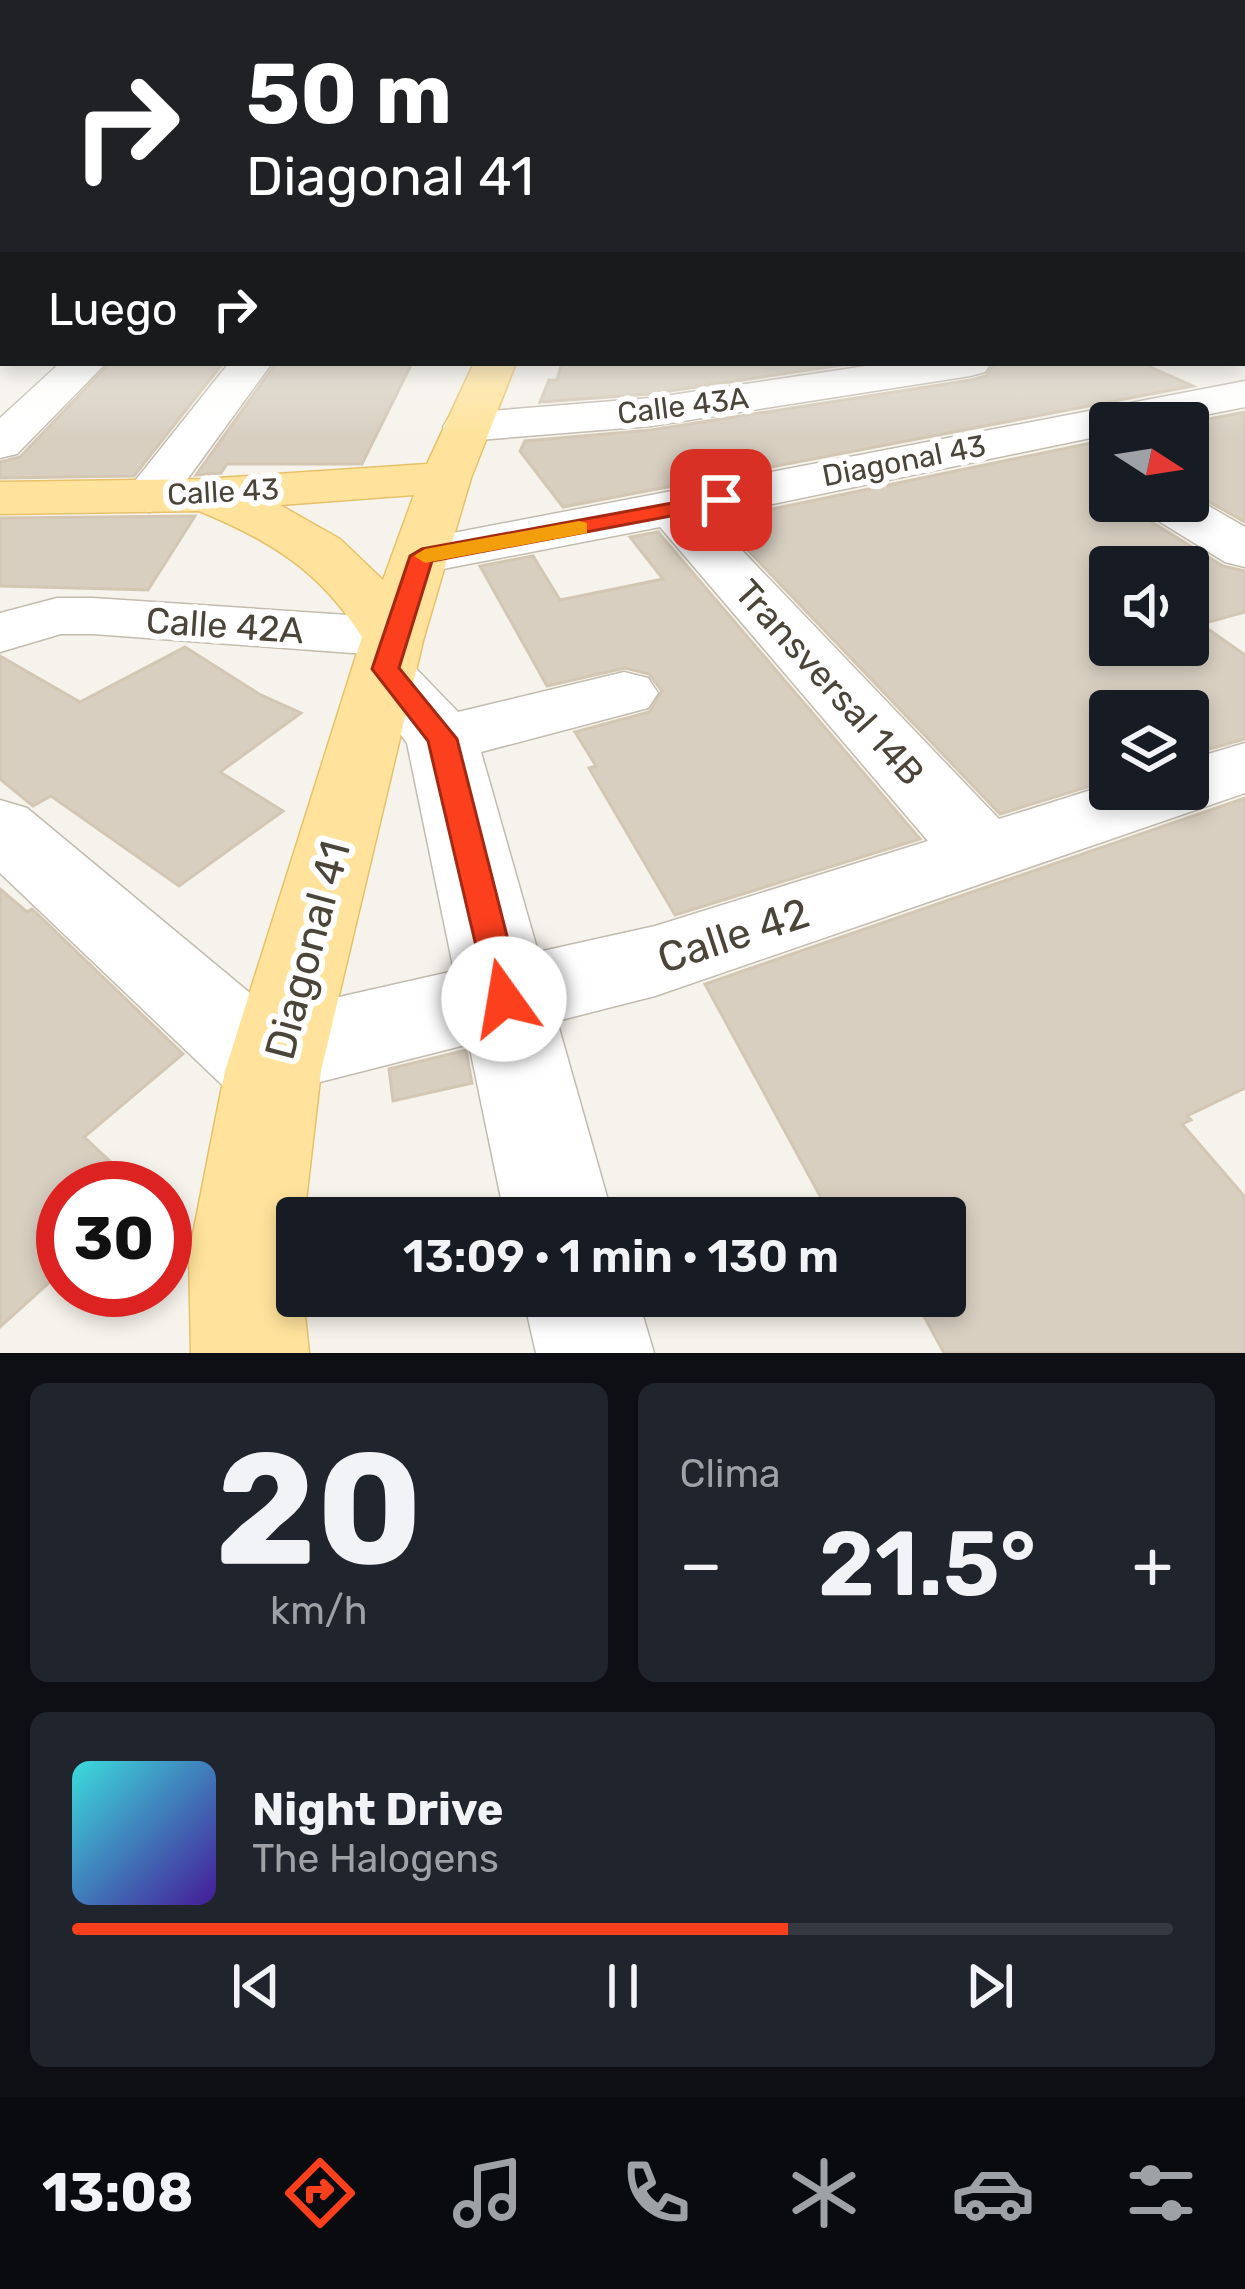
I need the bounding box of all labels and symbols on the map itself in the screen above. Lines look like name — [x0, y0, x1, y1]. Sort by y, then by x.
street label: Calle 43A — [615, 380, 751, 432]
north arrow — [1089, 402, 1209, 522]
street label: Diagonal 43 — [819, 428, 989, 494]
pin — [670, 449, 772, 551]
street label: Calle 43 — [166, 471, 280, 513]
street label: Transversal 14B — [726, 571, 933, 794]
street label: Calle 42A — [145, 599, 305, 652]
street label: Diagonal 41 — [255, 836, 361, 1065]
street label: Calle 42 — [651, 888, 815, 984]
position arrow — [441, 936, 567, 1062]
speed limit sign: 30 — [36, 1161, 192, 1317]

